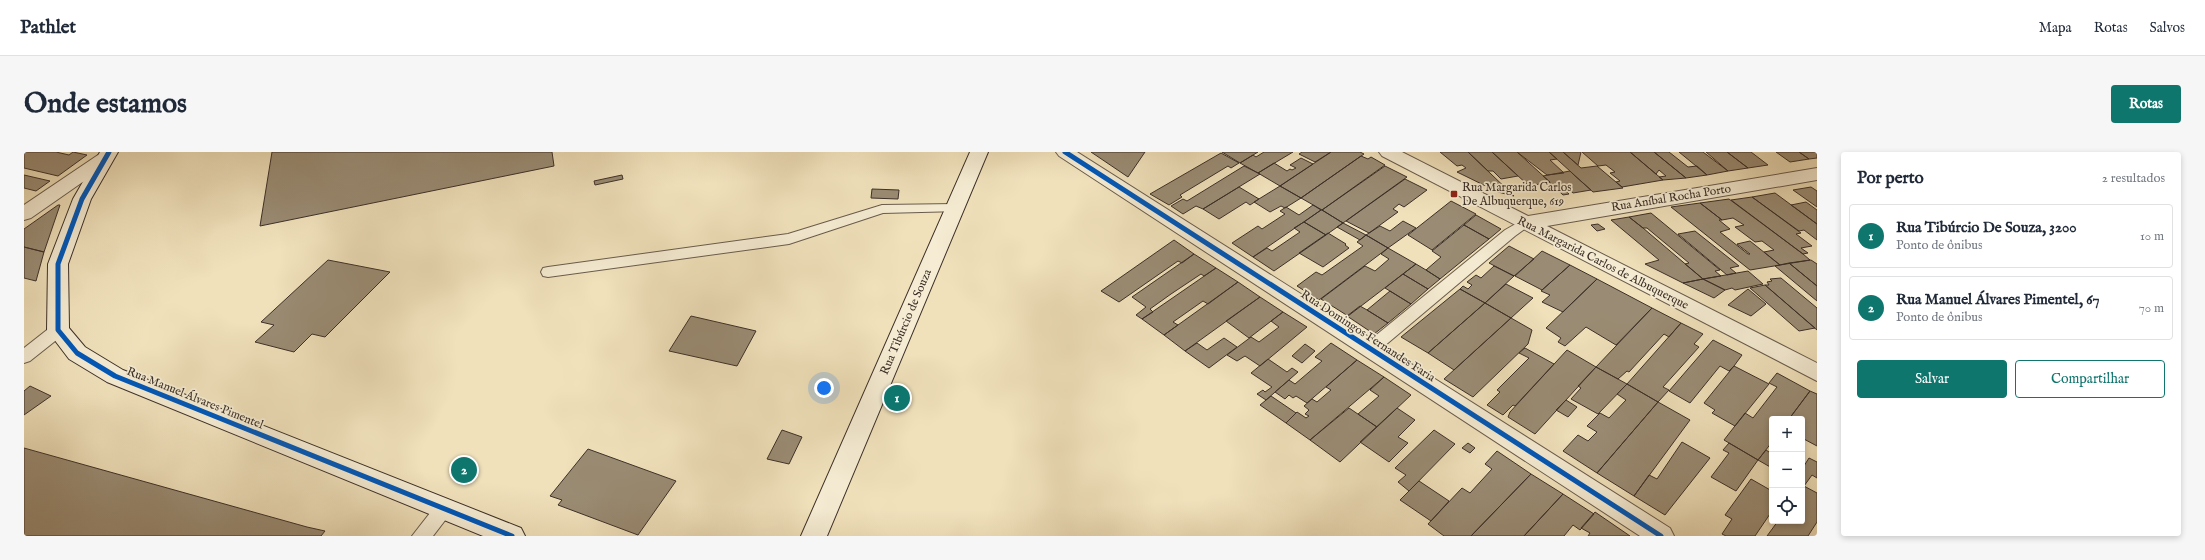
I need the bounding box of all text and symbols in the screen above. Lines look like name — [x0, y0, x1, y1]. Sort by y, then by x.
text: Pathlet — [20, 16, 76, 40]
text: Mapa — [2039, 19, 2072, 37]
text: Rotas — [2094, 19, 2128, 37]
text: Salvos — [2150, 19, 2185, 37]
button: Rotas — [2111, 85, 2181, 123]
text: Onde estamos — [24, 87, 187, 122]
text: Por perto — [1857, 168, 1924, 189]
text: 2 resultados — [2102, 170, 2165, 187]
place label: Rua Margarida Carlos De Albuquerque, 619 — [1462, 180, 1572, 210]
street label: Rua Aníbal Rocha Porto — [1610, 181, 1733, 215]
marker: Rua Margarida Carlos De Albuquerque, 619 — [1449, 189, 1459, 199]
street label: Rua Margarida Carlos de Albuquerque — [1514, 213, 1692, 314]
text: Rua Tibúrcio De Souza, 3200 — [1896, 218, 2077, 237]
text: 1 — [1869, 228, 1873, 245]
text: 10 m — [2140, 228, 2164, 245]
text: Ponto de ônibus — [1896, 237, 1983, 254]
street label: Rua Tibúrcio de Souza — [877, 266, 935, 377]
street label: Rua Domingos Fernandes Faria — [1298, 287, 1439, 386]
text: Rua Manuel Álvares Pimentel, 67 — [1896, 290, 2100, 309]
text: 2 — [1868, 300, 1874, 317]
text: 70 m — [2139, 300, 2164, 317]
text: Ponto de ônibus — [1896, 309, 1983, 326]
button: Salvar — [1857, 360, 2007, 398]
button: Compartilhar — [2015, 360, 2165, 398]
street label: Rua Manuel Álvares Pimentel — [124, 363, 267, 433]
your location — [814, 378, 834, 398]
pin: 1 — [884, 383, 910, 413]
map controls — [1769, 416, 1805, 524]
button: + — [1769, 416, 1805, 452]
button: − — [1769, 452, 1805, 488]
pin: 2 — [451, 455, 477, 485]
button: locate — [1769, 488, 1805, 524]

